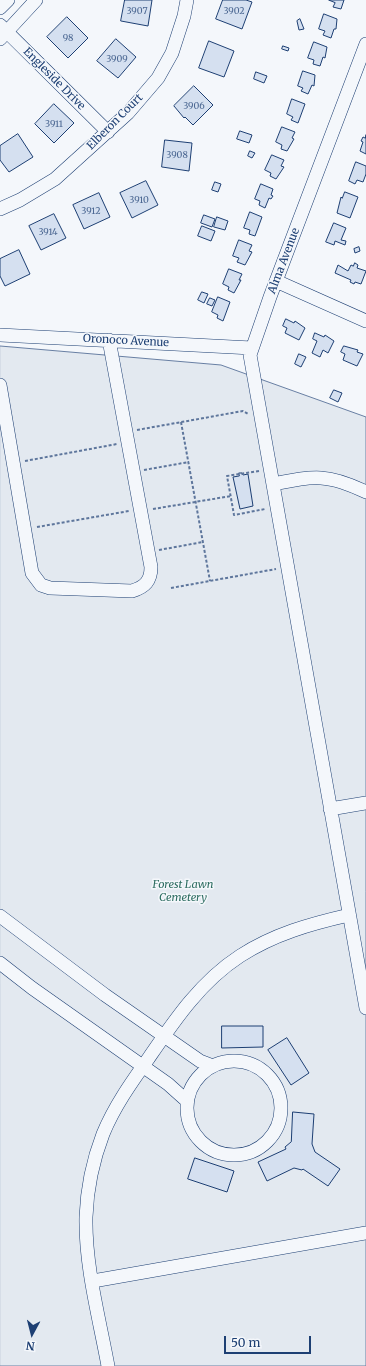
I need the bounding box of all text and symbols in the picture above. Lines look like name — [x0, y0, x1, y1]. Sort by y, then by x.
house number: 3907 — [126, 6, 148, 16]
house number: 3902 — [223, 6, 245, 16]
house number: 98 — [63, 33, 73, 43]
street label: Engleside Drive — [20, 45, 88, 113]
house number: 3909 — [106, 54, 128, 64]
street label: Elberon Court — [84, 91, 146, 153]
house number: 3906 — [183, 101, 205, 111]
house number: 3911 — [45, 119, 63, 129]
house number: 3908 — [166, 150, 188, 160]
house number: 3910 — [129, 195, 149, 205]
house number: 3912 — [81, 206, 101, 216]
street label: Alma Avenue — [265, 226, 303, 296]
house number: 3914 — [38, 227, 58, 237]
street label: Oronoco Avenue — [83, 332, 169, 350]
park label: Forest Lawn Cemetery — [153, 878, 213, 904]
north arrow — [12, 1314, 52, 1354]
scale bar — [226, 1328, 313, 1354]
text: 50 m — [231, 1335, 260, 1350]
text: N — [25, 1338, 36, 1353]

